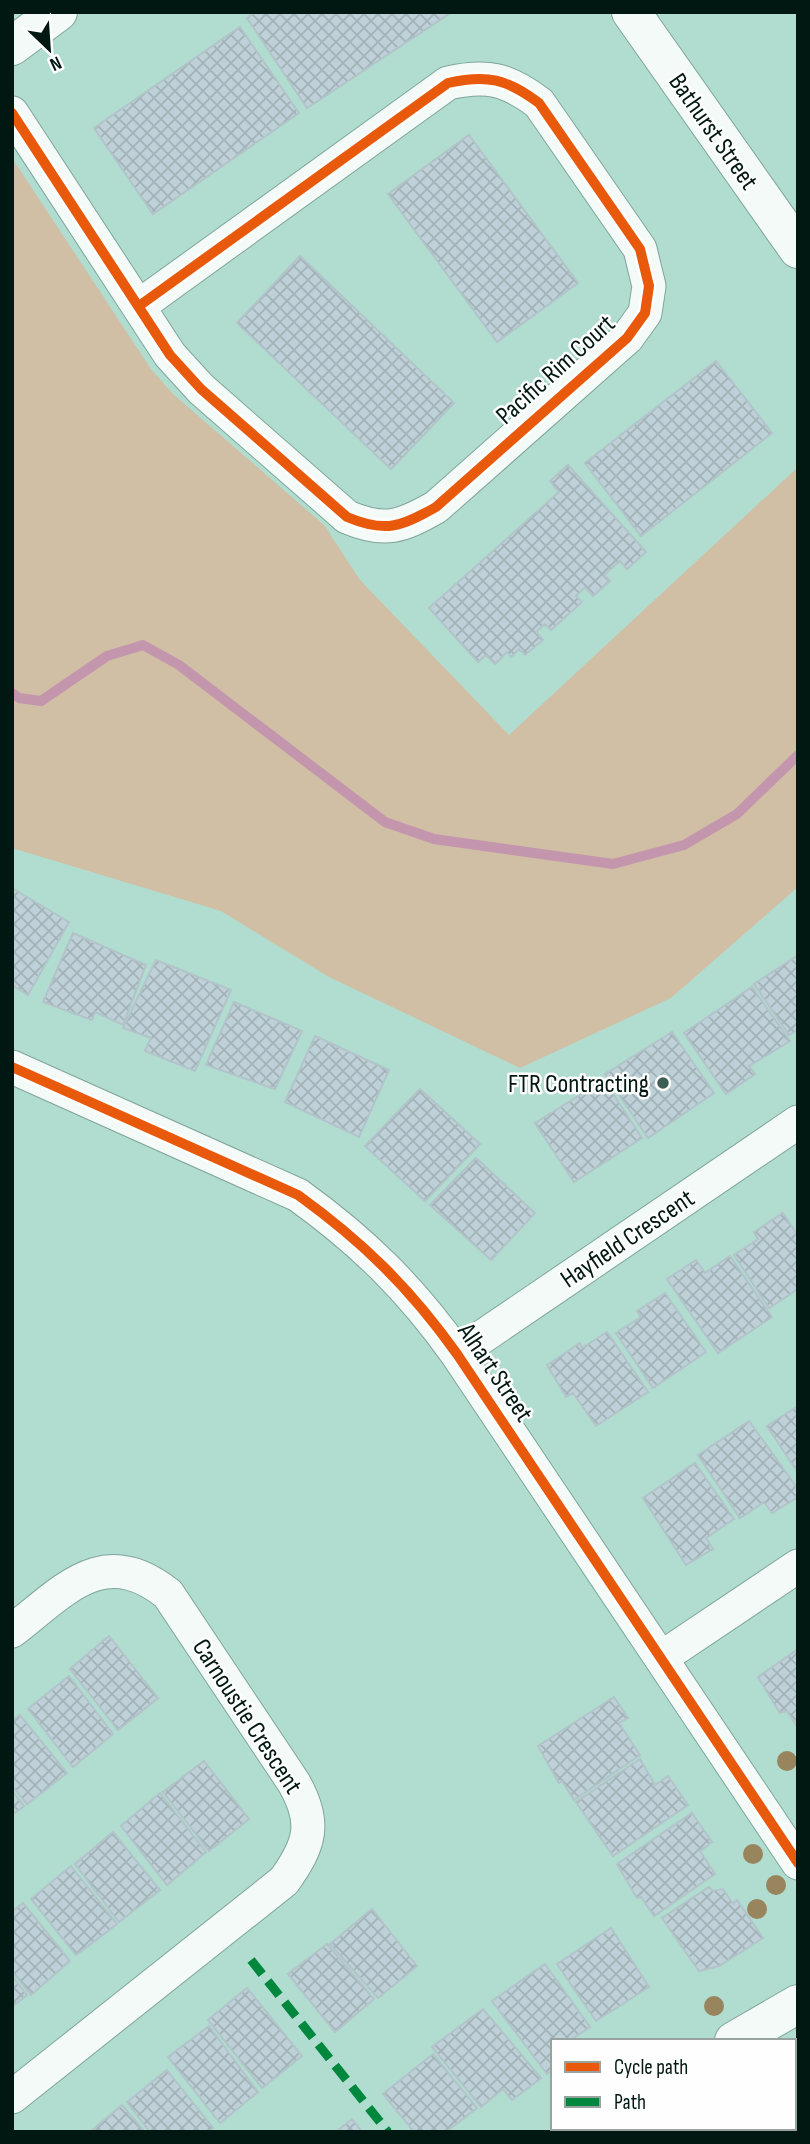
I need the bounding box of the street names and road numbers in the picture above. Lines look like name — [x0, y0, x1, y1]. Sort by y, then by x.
street label: Bathurst Street — [661, 68, 764, 196]
street label: Pacific Rim Court — [490, 309, 622, 432]
street label: Hayfield Crescent — [555, 1183, 700, 1295]
street label: Alhart Street — [450, 1317, 539, 1428]
street label: Carnoustie Crescent — [185, 1634, 308, 1800]

